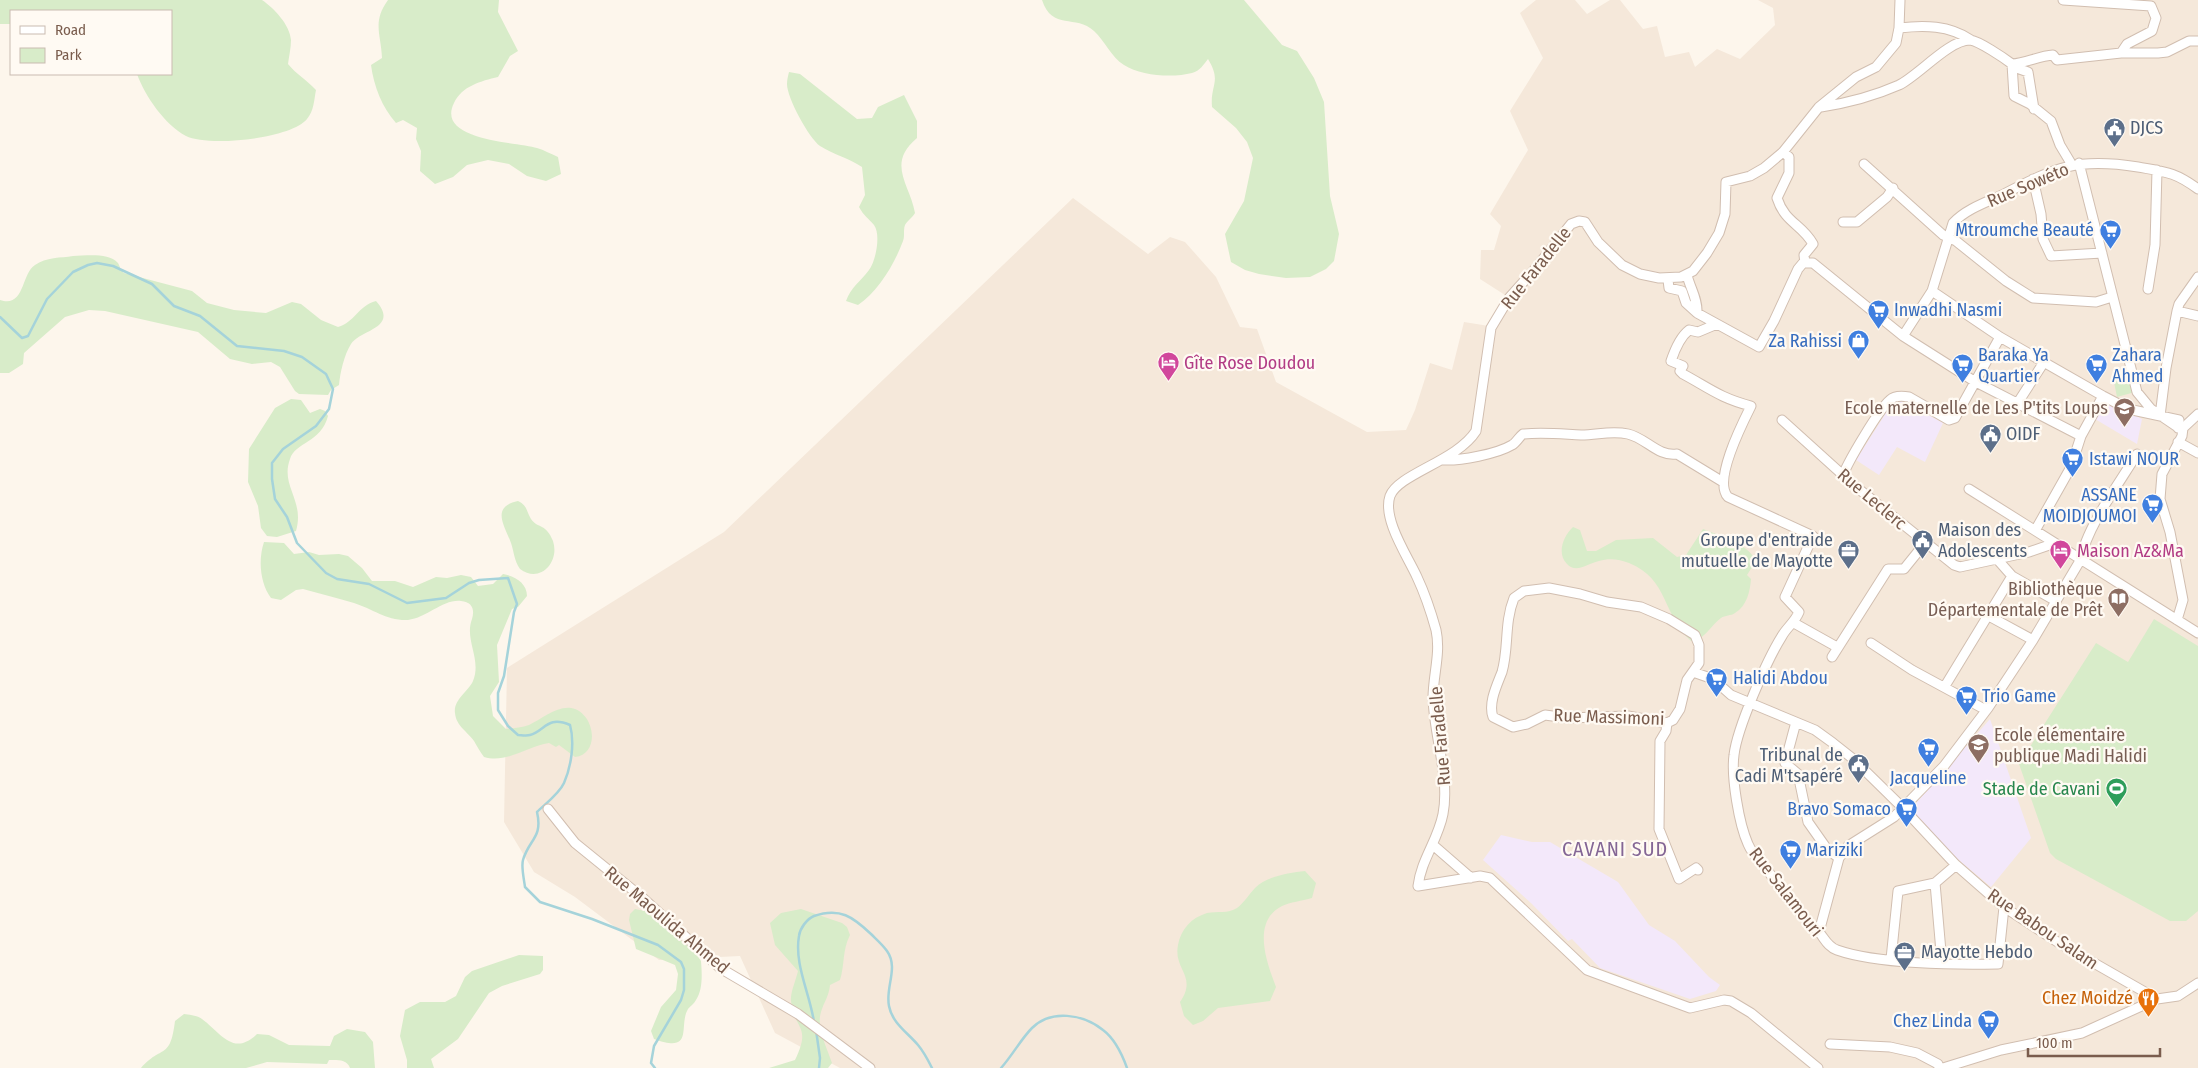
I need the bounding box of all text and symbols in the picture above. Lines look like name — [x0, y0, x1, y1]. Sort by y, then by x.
legend — [10, 10, 172, 75]
text: Road — [55, 21, 86, 39]
text: Park — [55, 46, 82, 64]
public building icon: DJCS — [2102, 116, 2126, 147]
place label: DJCS — [2130, 117, 2163, 139]
street label: Rue Sowéto — [1984, 158, 2072, 212]
supermarket icon: Mtroumche Beauté — [2098, 218, 2122, 249]
place label: Mtroumche Beauté — [1955, 219, 2094, 241]
street label: Rue Faradelle — [1496, 222, 1576, 314]
supermarket icon: Inwadhi Nasmi — [1866, 298, 1890, 329]
place label: Inwadhi Nasmi — [1894, 299, 2002, 321]
shop icon: Za Rahissi — [1846, 329, 1870, 360]
place label: Za Rahissi — [1769, 330, 1842, 352]
place label: Baraka Ya Quartier — [1978, 344, 2049, 387]
place label: Zahara Ahmed — [2112, 344, 2163, 387]
hotel icon: Gîte Rose Doudou — [1156, 351, 1180, 382]
place label: Gîte Rose Doudou — [1184, 352, 1315, 374]
supermarket icon: Baraka Ya Quartier — [1950, 353, 1974, 384]
supermarket icon: Zahara Ahmed — [2084, 353, 2108, 384]
school or university icon: Ecole maternelle de Les P'tits Loups — [2112, 396, 2136, 427]
place label: Ecole maternelle de Les P'tits Loups — [1845, 397, 2108, 419]
public building icon: OIDF — [1978, 422, 2002, 453]
place label: OIDF — [2006, 423, 2040, 445]
supermarket icon: Istawi NOUR — [2061, 447, 2085, 478]
place label: Istawi NOUR — [2089, 448, 2179, 470]
street label: Rue Leclerc — [1833, 464, 1911, 534]
place label: ASSANE MOIDJOUMOI — [2043, 484, 2137, 527]
supermarket icon: ASSANE MOIDJOUMOI — [2141, 493, 2165, 524]
place label: Maison des Adolescents — [1938, 519, 2027, 562]
public building icon: Maison des Adolescents — [1910, 528, 1934, 559]
place label: Groupe d'entraide mutuelle de Mayotte — [1681, 529, 1833, 572]
office icon: Groupe d'entraide mutuelle de Mayotte — [1837, 538, 1861, 569]
hotel icon: Maison Az&Ma — [2049, 539, 2073, 570]
place label: Maison Az&Ma — [2077, 540, 2184, 562]
place label: Bibliothèque Départementale de Prêt — [1928, 578, 2103, 621]
library icon: Bibliothèque Départementale de Prêt — [2107, 587, 2131, 618]
supermarket icon: Halidi Abdou — [1705, 666, 1729, 697]
place label: Halidi Abdou — [1733, 667, 1828, 689]
supermarket icon: Trio Game — [1954, 684, 1978, 715]
street label: Rue Faradelle — [1425, 685, 1455, 786]
place label: Trio Game — [1982, 685, 2056, 707]
street label: Rue Massimoni — [1553, 704, 1665, 730]
place label: Ecole élémentaire publique Madi Halidi — [1994, 724, 2147, 767]
school or university icon: Ecole élémentaire publique Madi Halidi — [1966, 733, 1990, 764]
supermarket icon: Jacqueline — [1916, 736, 1940, 767]
place label: Tribunal de Cadi M'tsapéré — [1735, 744, 1843, 787]
public building icon: Tribunal de Cadi M'tsapéré — [1847, 753, 1871, 784]
place label: Jacqueline — [1890, 767, 1966, 789]
sports icon: Stade de Cavani — [2104, 777, 2128, 808]
place label: Stade de Cavani — [1983, 778, 2100, 800]
supermarket icon: Bravo Somaco — [1895, 797, 1919, 828]
place label: Bravo Somaco — [1787, 798, 1891, 820]
district label: CAVANI SUD — [1562, 837, 1668, 861]
supermarket icon: Mariziki — [1778, 838, 1802, 869]
place label: Mariziki — [1806, 839, 1863, 861]
street label: Rue Salamouri — [1744, 843, 1828, 941]
street label: Rue Maoulida Ahmed — [600, 861, 734, 979]
street label: Rue Babou Salam — [1984, 884, 2102, 974]
office icon: Mayotte Hebdo — [1893, 940, 1917, 971]
place label: Mayotte Hebdo — [1921, 941, 2033, 963]
restaurant icon: Chez Moidzé — [2137, 986, 2161, 1017]
place label: Chez Moidzé — [2042, 987, 2133, 1009]
supermarket icon: Chez Linda — [1976, 1009, 2000, 1040]
place label: Chez Linda — [1893, 1010, 1972, 1032]
scale bar — [2028, 1026, 2160, 1058]
text: 100 m — [2036, 1034, 2073, 1052]

